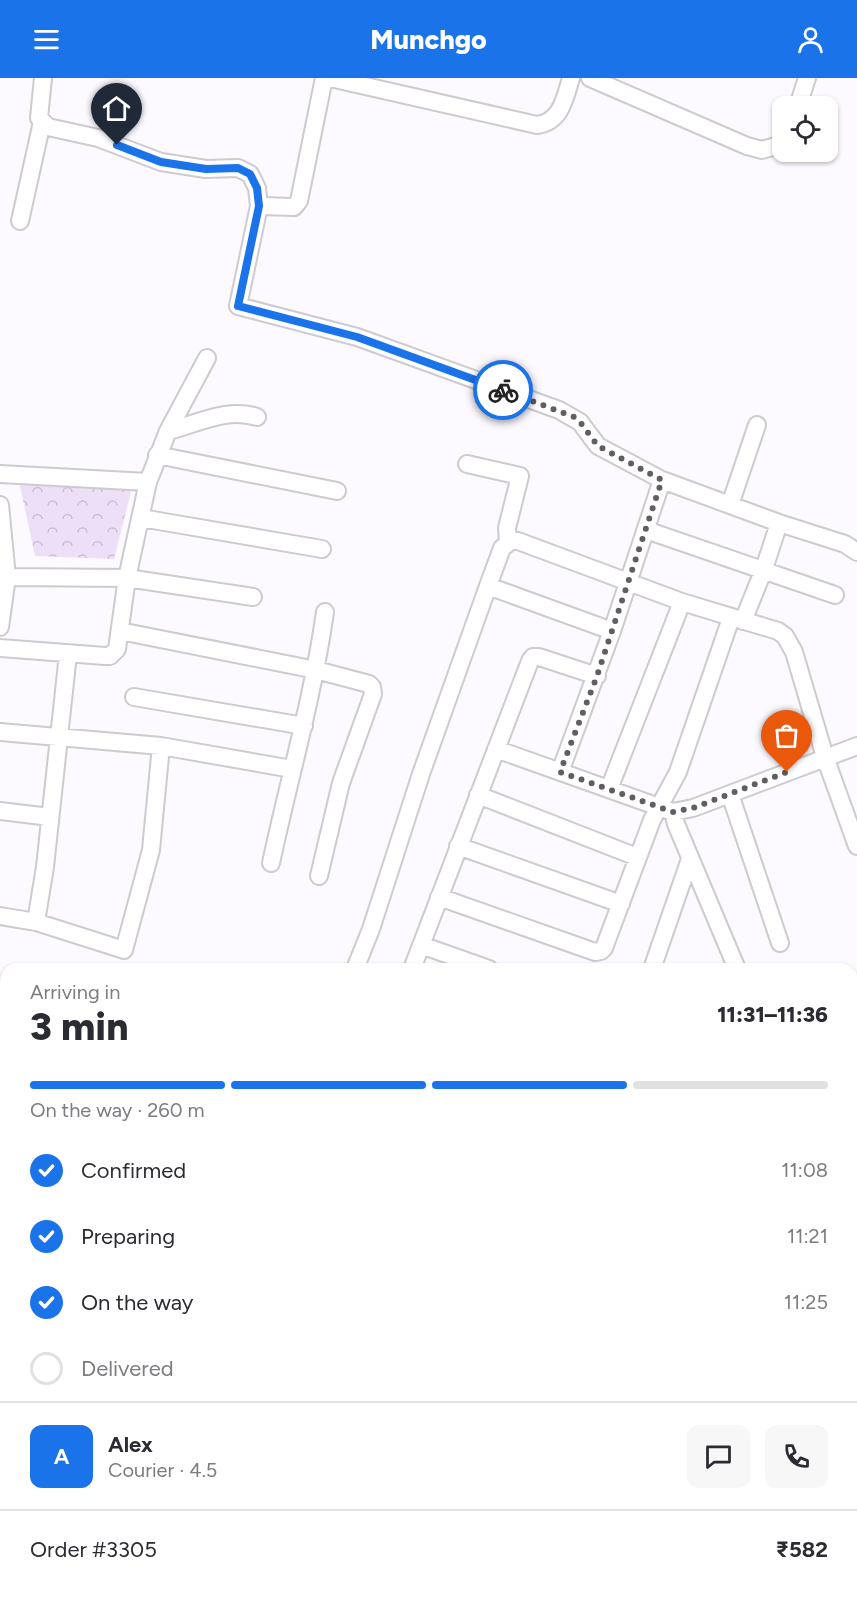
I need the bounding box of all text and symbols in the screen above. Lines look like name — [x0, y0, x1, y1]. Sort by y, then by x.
icon: menu — [30, 23, 63, 56]
text: Munchgo — [370, 23, 487, 56]
icon: person — [794, 23, 827, 56]
pin — [91, 83, 142, 145]
icon: home — [100, 92, 133, 125]
map controls — [772, 96, 838, 162]
button: locate — [772, 96, 838, 162]
courier — [473, 360, 533, 420]
icon: bike — [487, 374, 520, 407]
pin — [761, 710, 812, 772]
icon: bag — [770, 719, 803, 752]
text: Arriving in — [30, 980, 120, 1004]
text: 11:31–11:36 — [717, 1001, 828, 1028]
text: 3 min — [30, 1003, 128, 1050]
text: On the way · 260 m — [30, 1098, 204, 1122]
icon: check — [30, 1154, 63, 1187]
text: Confirmed — [81, 1157, 186, 1184]
text: 11:08 — [781, 1158, 828, 1182]
icon: check — [30, 1220, 63, 1253]
text: Preparing — [81, 1223, 175, 1250]
text: 11:21 — [787, 1224, 828, 1248]
icon: check — [30, 1286, 63, 1319]
text: On the way — [81, 1289, 193, 1316]
text: 11:25 — [784, 1290, 828, 1314]
text: Delivered — [81, 1355, 174, 1382]
button: chat — [687, 1425, 750, 1488]
button: phone — [765, 1425, 828, 1488]
text: Alex — [108, 1431, 153, 1458]
text: A — [54, 1443, 69, 1470]
text: Courier · 4.5 — [108, 1458, 217, 1482]
text: Order #3305 — [30, 1536, 157, 1563]
text: ₹582 — [776, 1536, 828, 1563]

